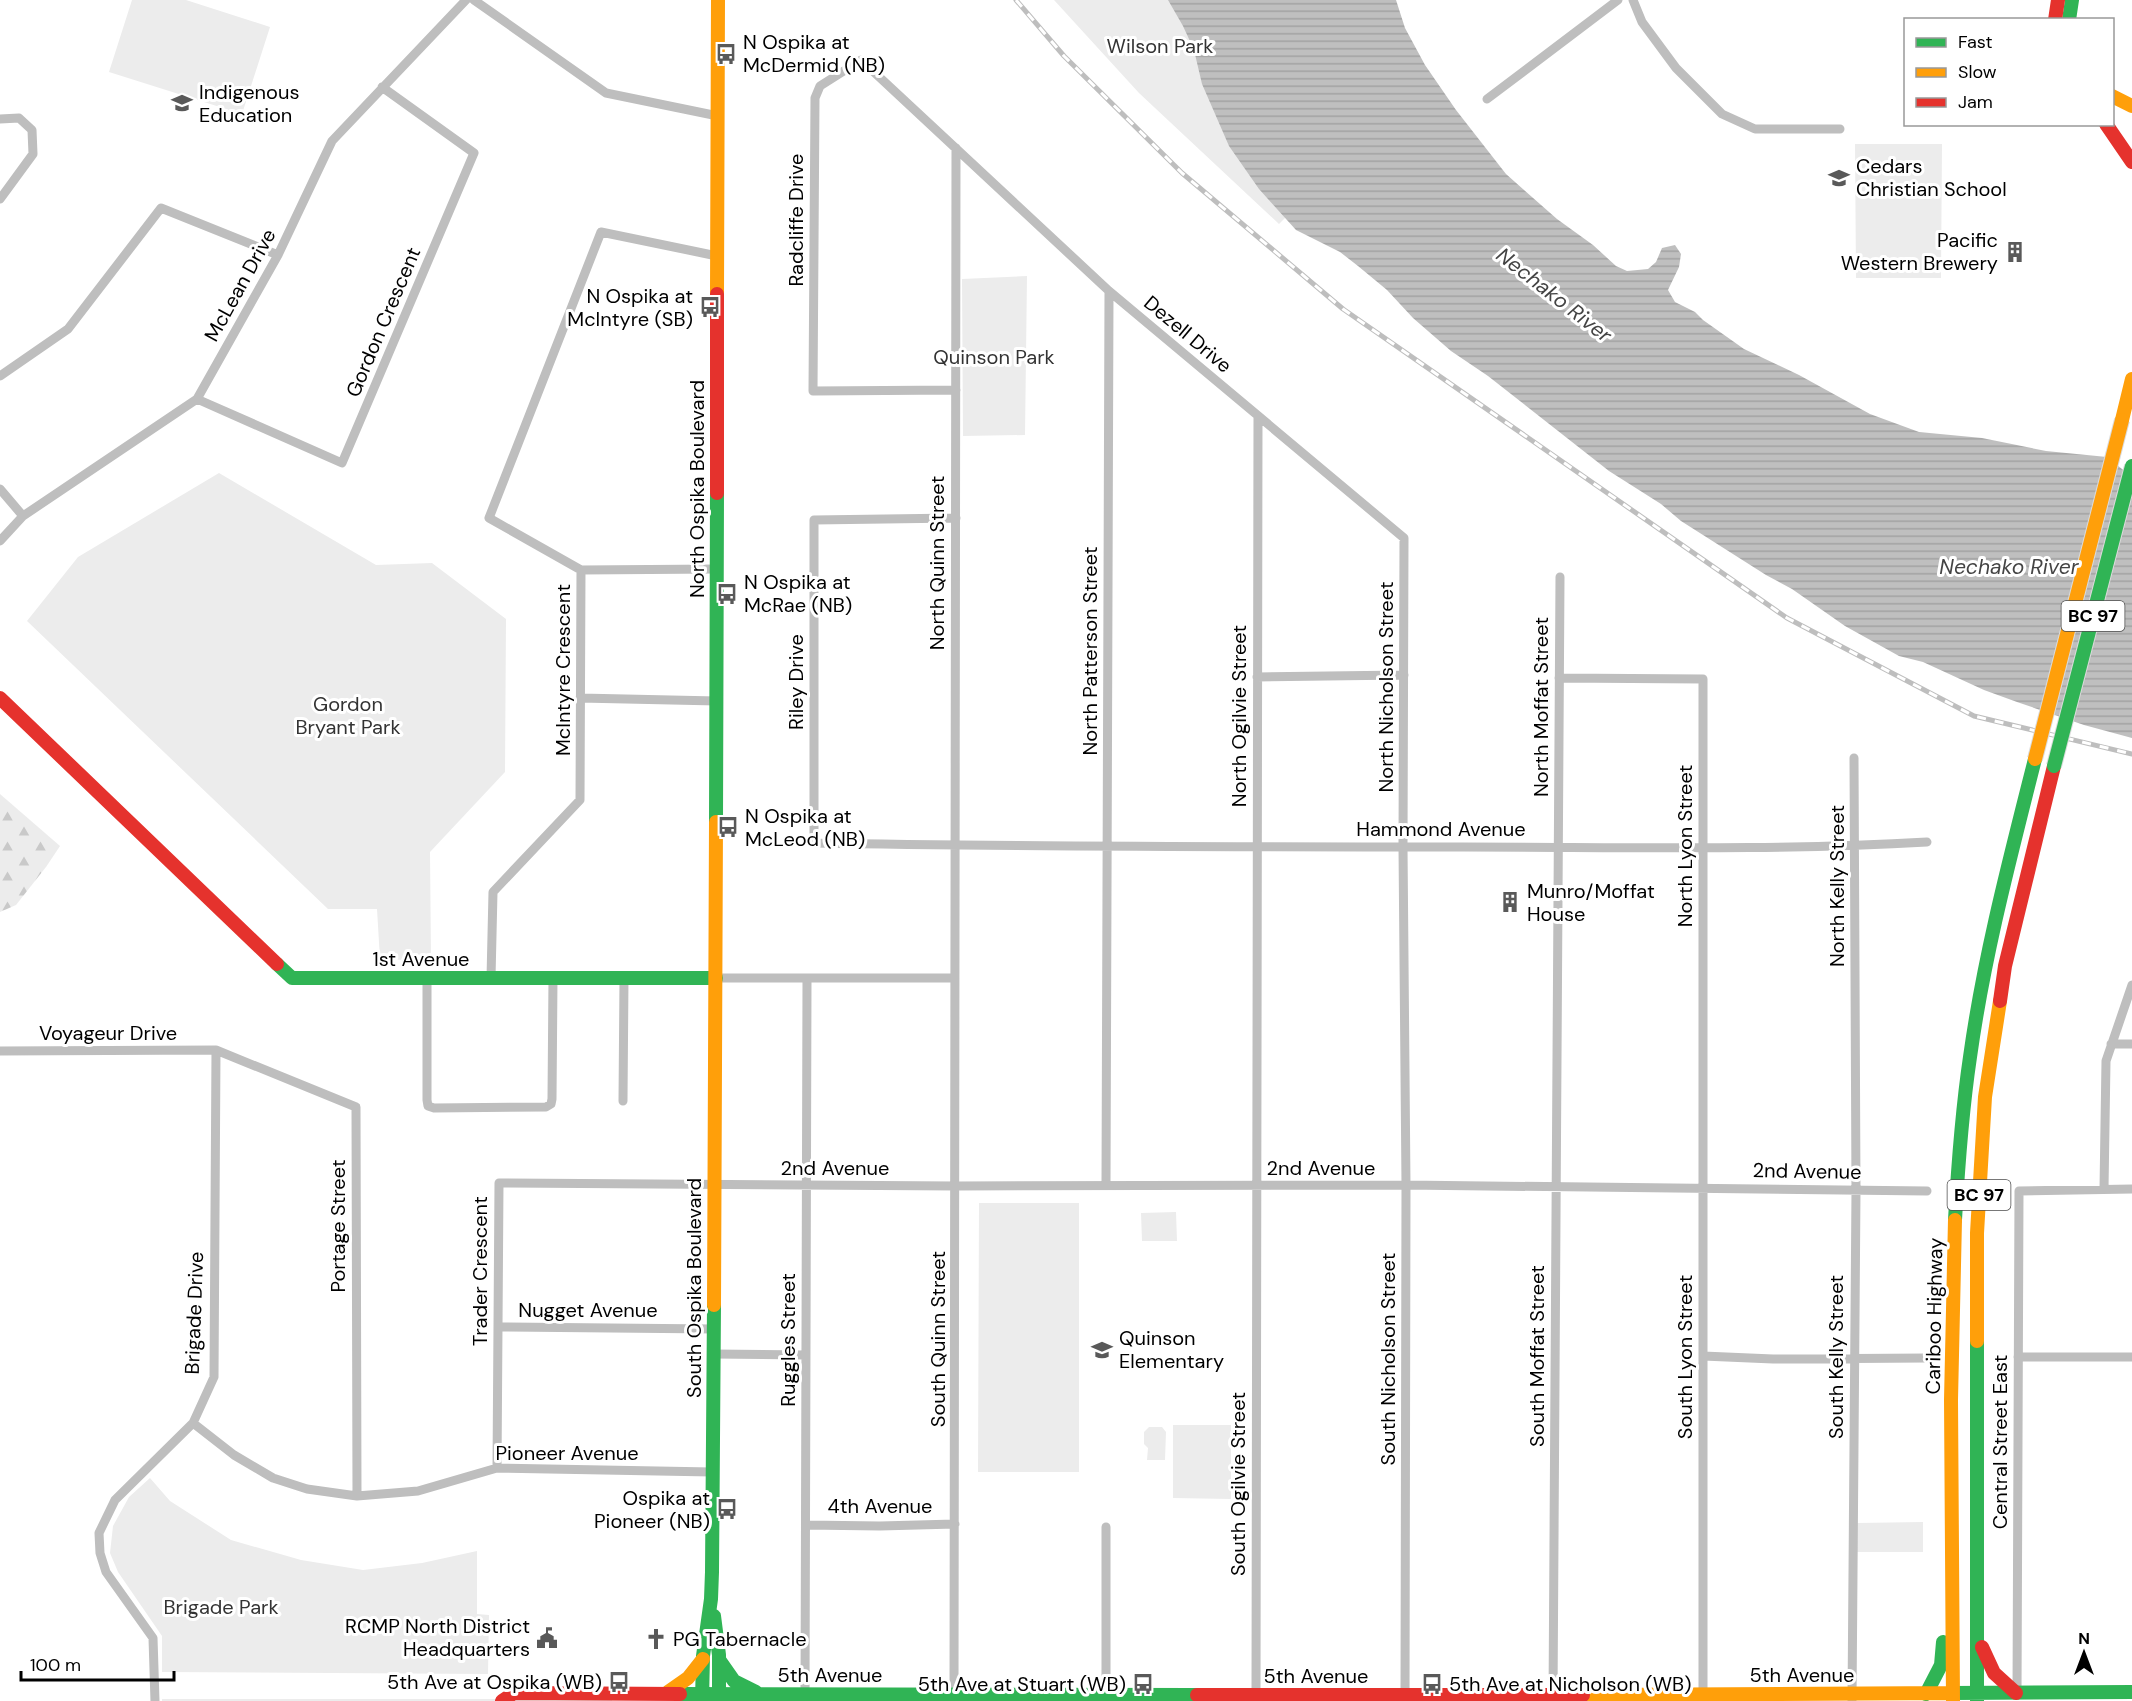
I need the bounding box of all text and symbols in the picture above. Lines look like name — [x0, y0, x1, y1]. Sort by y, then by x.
legend — [1904, 18, 2114, 126]
place label: N Ospika at McDermid (NB) — [743, 29, 885, 78]
text: Fast — [1958, 30, 1993, 54]
park label: Wilson Park — [1107, 33, 1213, 59]
bus stop icon: N Ospika at McDermid (NB) — [714, 42, 738, 66]
text: Slow — [1958, 60, 1997, 84]
place label: Indigenous Education — [199, 79, 299, 128]
text: Jam — [1958, 90, 1993, 114]
school or university icon: Indigenous Education — [170, 91, 194, 115]
place label: Cedars Christian School — [1856, 153, 2007, 202]
street label: Radcliffe Drive — [783, 154, 809, 286]
school or university icon: Cedars Christian School — [1827, 166, 1851, 190]
street label: McLean Drive — [198, 224, 282, 346]
place label: Pacific Western Brewery — [1841, 227, 1998, 276]
building icon: Pacific Western Brewery — [2003, 240, 2027, 264]
water label: Nechako River — [1491, 241, 1618, 350]
street label: Gordon Crescent — [340, 243, 426, 401]
place label: N Ospika at McIntyre (SB) — [567, 283, 693, 332]
street label: Dezell Drive — [1139, 290, 1237, 378]
bus stop icon: N Ospika at McIntyre (SB) — [698, 295, 722, 319]
park label: Quinson Park — [933, 344, 1055, 370]
street label: North Ospika Boulevard — [684, 380, 710, 598]
street label: North Quinn Street — [924, 476, 950, 650]
street label: North Patterson Street — [1077, 546, 1103, 756]
water label: Nechako River — [1939, 553, 2080, 581]
place label: N Ospika at McRae (NB) — [744, 569, 852, 618]
street label: North Nicholson Street — [1373, 581, 1399, 793]
bus stop icon: N Ospika at McRae (NB) — [715, 582, 739, 606]
street label: McIntyre Crescent — [550, 584, 576, 756]
road number: BC 97 — [2062, 601, 2124, 631]
street label: North Moffat Street — [1528, 617, 1554, 797]
street label: North Ogilvie Street — [1226, 625, 1252, 807]
street label: Riley Drive — [783, 634, 809, 730]
park label: Gordon Bryant Park — [296, 691, 400, 740]
street label: North Lyon Street — [1672, 765, 1698, 927]
place label: N Ospika at McLeod (NB) — [745, 803, 865, 852]
street label: North Kelly Street — [1824, 805, 1850, 967]
bus stop icon: N Ospika at McLeod (NB) — [716, 815, 740, 839]
street label: Hammond Avenue — [1356, 816, 1526, 842]
place label: Munro/Moffat House — [1527, 878, 1655, 927]
building icon: Munro/Moffat House — [1498, 890, 1522, 914]
street label: 1st Avenue — [373, 946, 469, 972]
street label: Voyageur Drive — [39, 1020, 177, 1046]
street label: 2nd Avenue — [781, 1155, 889, 1181]
street label: 2nd Avenue — [1267, 1155, 1375, 1181]
street label: 2nd Avenue — [1752, 1157, 1862, 1185]
street label: Portage Street — [325, 1159, 351, 1293]
street label: South Ospika Boulevard — [681, 1178, 707, 1398]
road number: BC 97 — [1948, 1180, 2010, 1210]
street label: Trader Crescent — [467, 1196, 493, 1346]
street label: Cariboo Highway — [1920, 1237, 1948, 1395]
street label: Brigade Drive — [179, 1251, 209, 1375]
street label: South Quinn Street — [925, 1251, 951, 1427]
street label: South Nicholson Street — [1375, 1252, 1401, 1465]
street label: South Moffat Street — [1524, 1265, 1550, 1447]
street label: Ruggles Street — [775, 1273, 801, 1407]
street label: South Lyon Street — [1672, 1275, 1698, 1439]
street label: South Kelly Street — [1823, 1275, 1849, 1439]
street label: Nugget Avenue — [518, 1297, 658, 1323]
place label: Quinson Elementary — [1119, 1325, 1224, 1374]
school or university icon: Quinson Elementary — [1090, 1338, 1114, 1362]
street label: Central Street East — [1987, 1354, 2013, 1529]
street label: South Ogilvie Street — [1225, 1392, 1251, 1576]
street label: Pioneer Avenue — [495, 1440, 639, 1466]
place label: Ospika at Pioneer (NB) — [594, 1485, 710, 1534]
street label: 4th Avenue — [828, 1493, 932, 1519]
bus stop icon: Ospika at Pioneer (NB) — [715, 1497, 739, 1521]
park label: Brigade Park — [163, 1594, 279, 1620]
place label: RCMP North District Headquarters — [345, 1613, 530, 1662]
north arrow — [2054, 1623, 2114, 1683]
public building icon: RCMP North District Headquarters — [535, 1626, 559, 1650]
place label: PG Tabernacle — [673, 1626, 807, 1652]
church icon: PG Tabernacle — [644, 1627, 668, 1651]
text: N — [2078, 1628, 2090, 1649]
scale bar — [21, 1644, 174, 1682]
text: 100 m — [30, 1653, 81, 1677]
street label: 5th Avenue — [778, 1662, 882, 1688]
street label: 5th Avenue — [1750, 1662, 1854, 1688]
street label: 5th Avenue — [1264, 1663, 1368, 1689]
place label: 5th Ave at Ospika (WB) — [387, 1669, 602, 1695]
bus stop icon: 5th Ave at Ospika (WB) — [607, 1670, 631, 1694]
place label: 5th Ave at Stuart (WB) — [918, 1671, 1126, 1697]
place label: 5th Ave at Nicholson (WB) — [1449, 1671, 1692, 1697]
bus stop icon: 5th Ave at Stuart (WB) — [1131, 1672, 1155, 1696]
bus stop icon: 5th Ave at Nicholson (WB) — [1420, 1672, 1444, 1696]

